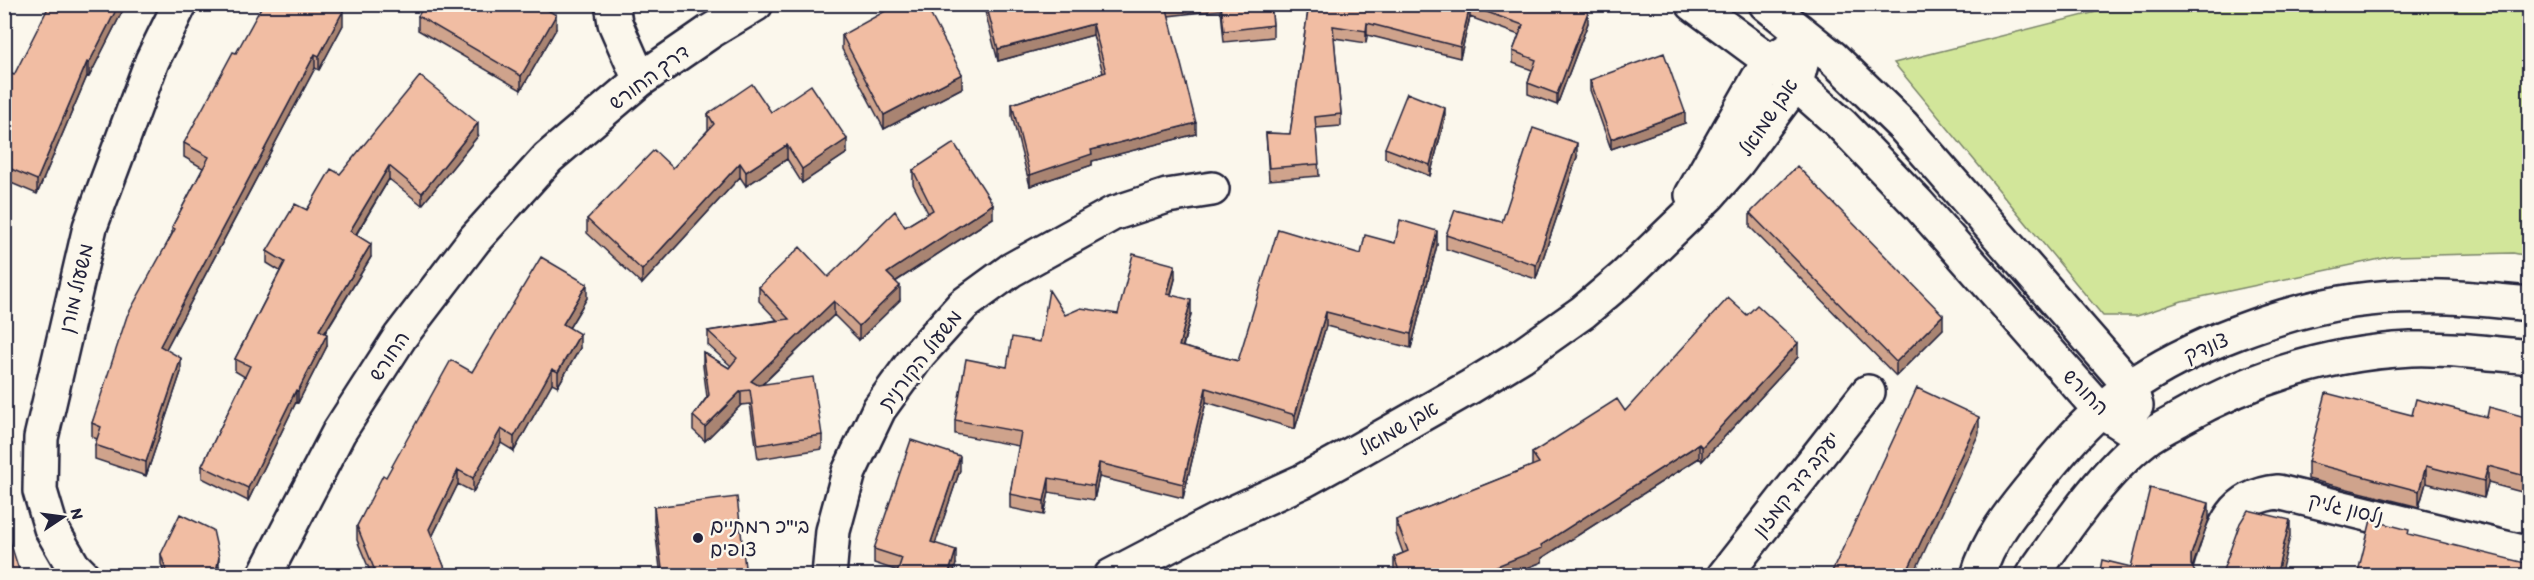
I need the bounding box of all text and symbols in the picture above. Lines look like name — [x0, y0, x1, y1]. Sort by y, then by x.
street label: דרך החורש — [604, 39, 694, 115]
street label: אבן שמואל — [1733, 74, 1804, 161]
street label: משעול מורן — [54, 241, 99, 335]
street label: משעול הקורנית — [873, 305, 968, 416]
street label: החורש — [364, 326, 414, 386]
street label: צונדק — [2180, 327, 2232, 367]
street label: החורש — [2058, 364, 2114, 420]
street label: אבן שמואל — [1354, 395, 1443, 461]
street label: יעקב דוד קמזון — [1747, 426, 1845, 542]
north arrow — [33, 487, 93, 547]
street label: נלסון גליק — [2306, 487, 2386, 530]
text: N — [67, 506, 88, 521]
place label: בי"כ רמתיים צופים — [710, 514, 810, 561]
marker: בי"כ רמתיים צופים — [691, 531, 705, 545]

